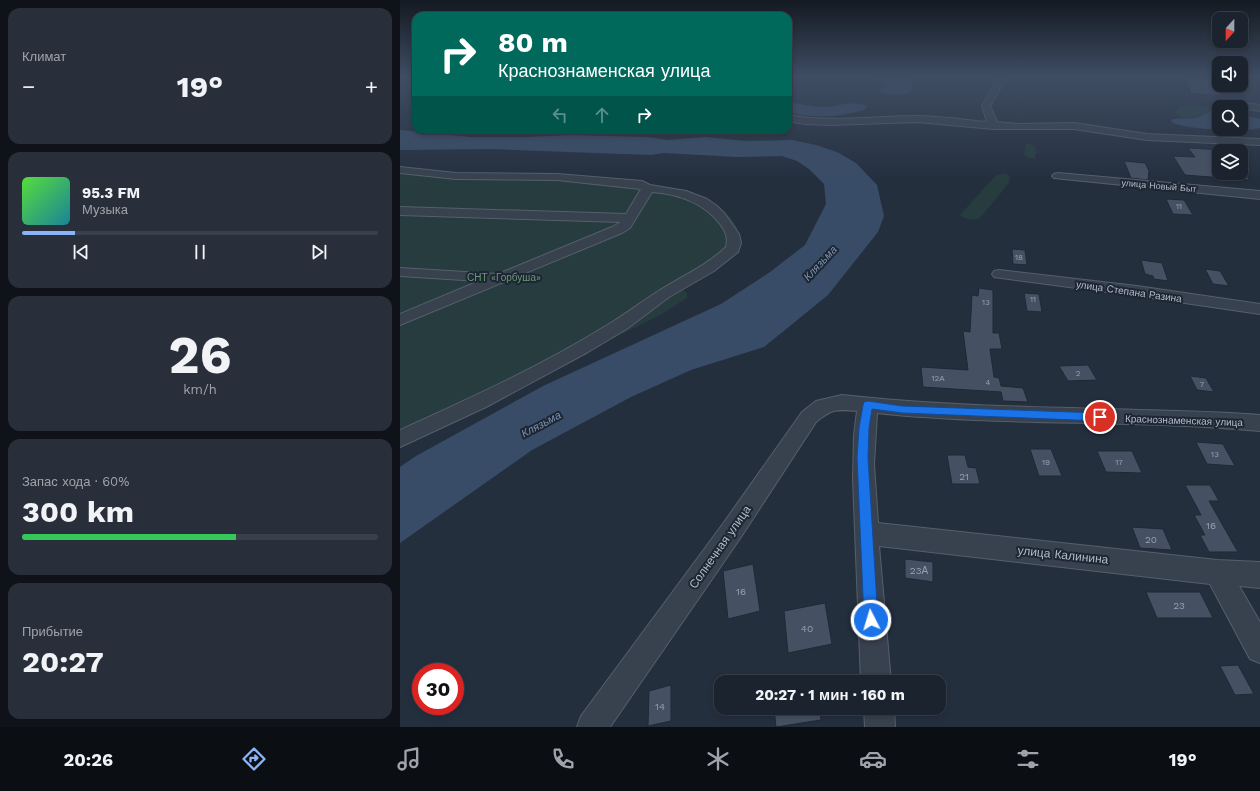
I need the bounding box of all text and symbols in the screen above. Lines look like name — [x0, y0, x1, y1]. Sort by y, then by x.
north arrow — [1212, 12, 1248, 48]
map controls — [1212, 12, 1248, 180]
text: 80 m — [498, 26, 568, 59]
icon: right — [432, 28, 484, 80]
text: Климат — [22, 49, 66, 64]
button: sound — [1212, 56, 1248, 92]
text: Краснознаменская улица — [498, 60, 710, 81]
text: 19° — [177, 69, 223, 104]
text: − — [22, 74, 35, 99]
text: + — [365, 74, 378, 99]
button: search — [1212, 100, 1248, 136]
icon: left — [549, 104, 571, 126]
icon: ahead — [591, 104, 613, 126]
icon: right — [633, 104, 655, 126]
button: layers — [1212, 144, 1248, 180]
street label: улица Новый Быт — [1121, 178, 1197, 194]
text: 95.3 FM — [82, 184, 140, 202]
text: Музыка — [82, 202, 128, 217]
house number: 11 — [1176, 202, 1182, 211]
icon: previous — [70, 241, 92, 263]
icon: pause — [189, 241, 211, 263]
icon: next — [308, 241, 330, 263]
water label: Клязьма — [801, 243, 840, 284]
house number: 18 — [1015, 253, 1023, 262]
park label: СНТ «Горбуша» — [467, 272, 541, 283]
street label: улица Степана Разина — [1075, 279, 1183, 304]
house number: 11 — [1030, 295, 1036, 304]
house number: 13 — [982, 298, 990, 307]
text: 26 — [168, 325, 232, 386]
house number: 2 — [1076, 369, 1081, 378]
house number: 12А — [931, 374, 945, 383]
house number: 4 — [986, 378, 991, 387]
house number: 7 — [1200, 380, 1205, 389]
text: km/h — [183, 382, 217, 397]
pin — [1083, 400, 1117, 434]
icon: arrive — [1089, 406, 1111, 428]
water label: Клязьма — [519, 409, 563, 440]
street label: Краснознаменская улица — [1125, 413, 1244, 428]
house number: 13 — [1211, 450, 1219, 459]
house number: 19 — [1042, 458, 1050, 467]
house number: 17 — [1115, 458, 1123, 467]
house number: 21 — [959, 471, 969, 482]
text: Запас хода · 60% — [22, 474, 129, 489]
text: 300 km — [22, 494, 134, 529]
street label: Солнечная улица — [686, 503, 754, 591]
house number: 16 — [1206, 520, 1216, 531]
house number: 20 — [1145, 534, 1157, 545]
street label: улица Калинина — [1017, 543, 1109, 567]
house number: 23А — [910, 565, 928, 576]
house number: 16 — [736, 586, 746, 597]
position arrow — [850, 599, 892, 641]
house number: 23 — [1173, 600, 1185, 611]
house number: 40 — [801, 623, 813, 634]
text: Прибытие — [22, 624, 83, 639]
text: 20:27 — [22, 644, 104, 679]
speed limit sign: 30 — [412, 663, 464, 715]
text: 20:27 · 1 мин · 160 m — [755, 686, 905, 704]
house number: 14 — [655, 701, 665, 712]
icon: directions — [240, 745, 268, 773]
icon: music — [395, 745, 423, 773]
icon: phone — [549, 745, 577, 773]
icon: climate — [704, 745, 732, 773]
icon: car — [859, 745, 887, 773]
icon: filters — [1014, 745, 1042, 773]
text: 20:26 — [63, 749, 113, 770]
text: 19° — [1169, 749, 1197, 770]

